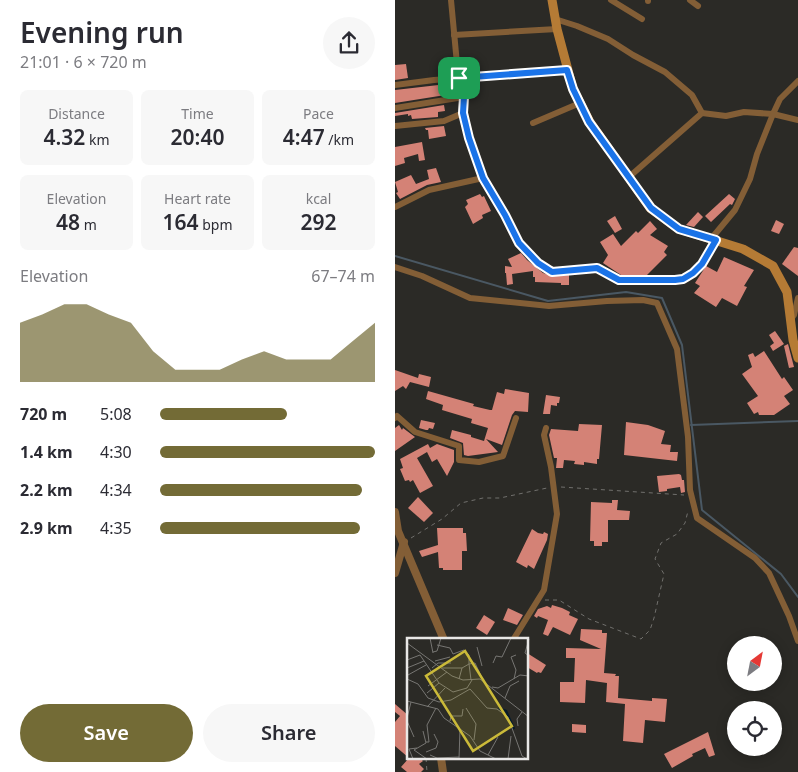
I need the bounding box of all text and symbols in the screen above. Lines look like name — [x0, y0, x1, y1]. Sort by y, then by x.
text: Evening run — [20, 13, 184, 51]
button: share — [323, 17, 375, 69]
text: 21:01 · 6 × 720 m — [20, 51, 147, 73]
pin — [438, 57, 480, 99]
icon: arrive — [445, 64, 473, 92]
text: Distance — [48, 104, 105, 123]
text: Time — [181, 104, 214, 123]
text: Pace — [303, 104, 334, 123]
text: 4.32 — [43, 123, 85, 151]
text: 20:40 — [171, 123, 224, 151]
text: 4:47 — [283, 123, 325, 151]
text: km — [85, 130, 110, 149]
text: /km — [325, 130, 354, 149]
text: Elevation — [47, 189, 106, 208]
text: Heart rate — [164, 189, 231, 208]
text: kcal — [306, 189, 331, 208]
text: 48 — [56, 208, 80, 236]
text: 164 — [163, 208, 199, 236]
text: 292 — [300, 208, 337, 236]
text: m — [80, 215, 97, 234]
text: bpm — [199, 215, 233, 234]
text: Elevation — [20, 265, 88, 287]
text: 67–74 m — [311, 265, 375, 287]
text: 720 m — [20, 403, 67, 425]
text: 5:08 — [100, 403, 132, 425]
text: 1.4 km — [20, 441, 72, 463]
text: 4:30 — [100, 441, 132, 463]
text: 2.2 km — [20, 479, 72, 501]
text: 4:34 — [100, 479, 132, 501]
text: 2.9 km — [20, 517, 72, 539]
text: 4:35 — [100, 517, 132, 539]
north arrow — [727, 636, 783, 691]
map controls — [727, 636, 782, 756]
inset map — [407, 638, 529, 760]
button: locate — [727, 701, 782, 756]
button: Save — [20, 704, 193, 762]
button: Share — [203, 704, 375, 762]

